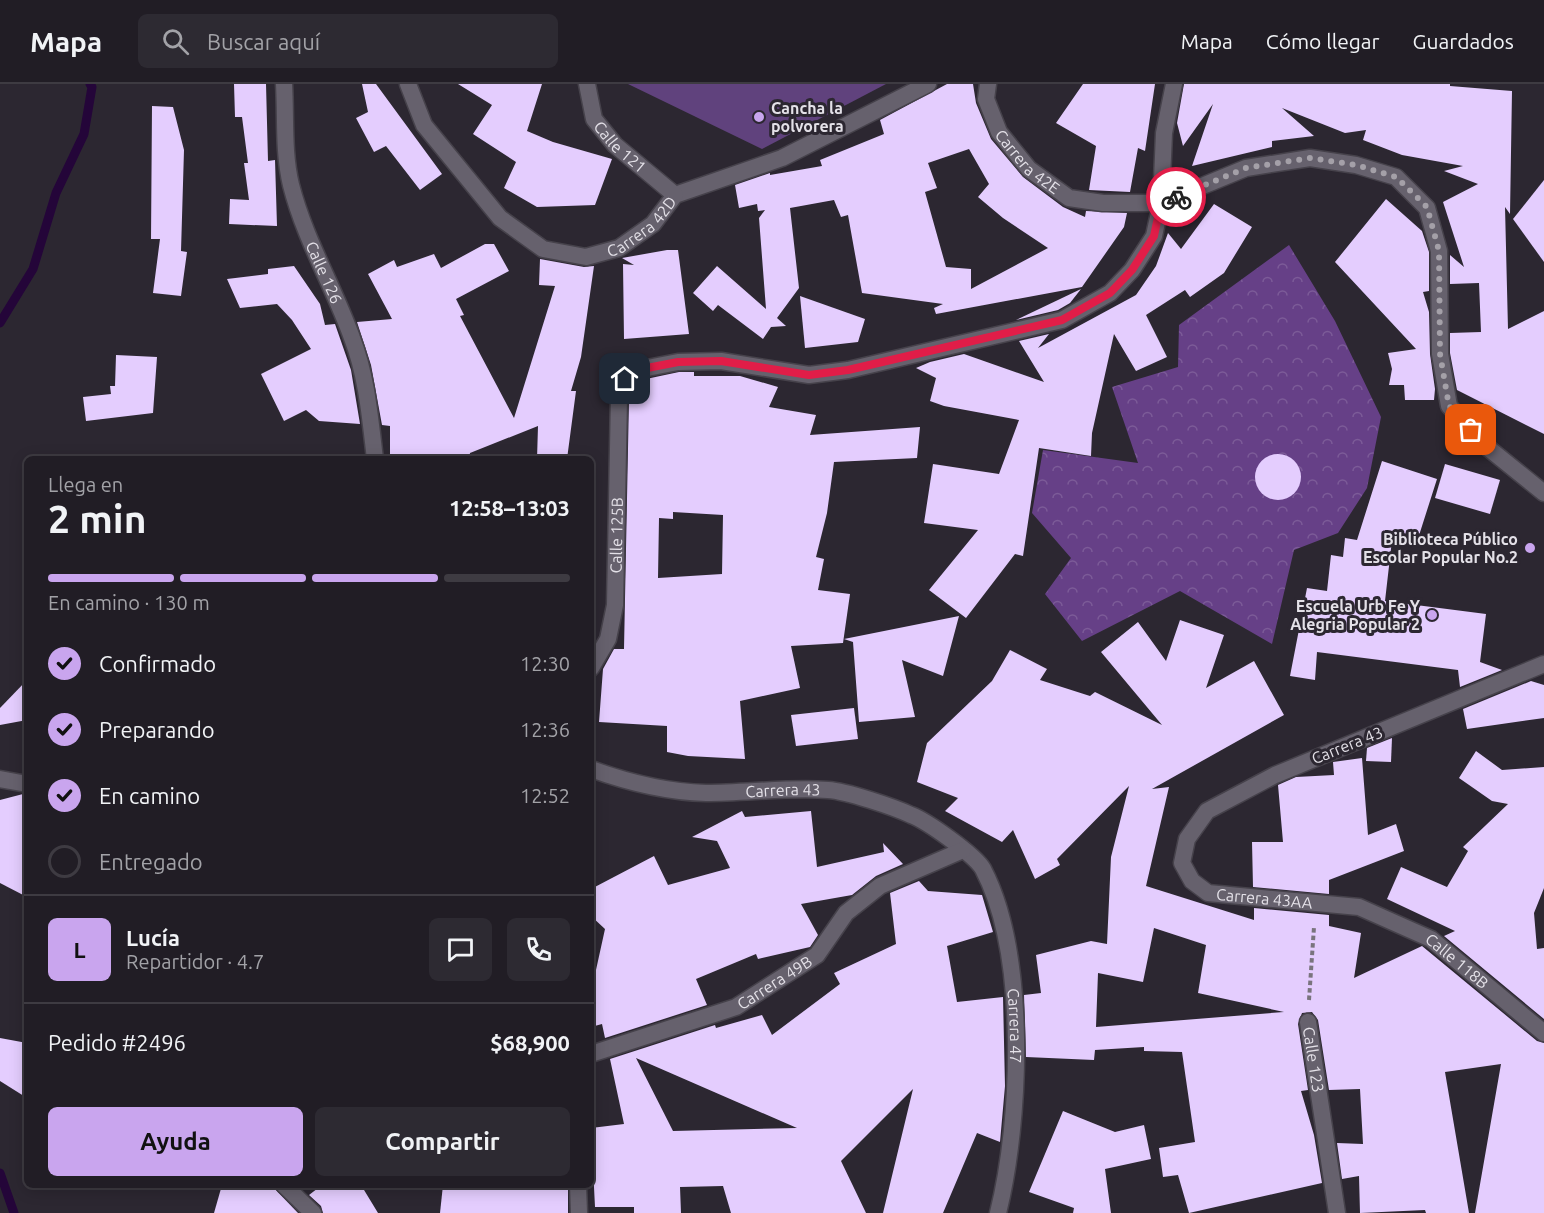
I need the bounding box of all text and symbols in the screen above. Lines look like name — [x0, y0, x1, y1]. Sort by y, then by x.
search box — [138, 14, 558, 68]
icon: search — [159, 25, 192, 58]
text: Mapa — [30, 26, 102, 57]
text: Buscar aquí — [207, 29, 320, 54]
text: Mapa — [1181, 29, 1233, 53]
text: Cómo llegar — [1266, 29, 1380, 53]
text: Guardados — [1413, 29, 1514, 53]
place label: Cancha la polvorera — [771, 99, 844, 135]
marker: Cancha la polvorera — [752, 110, 766, 124]
street label: Calle 121 — [590, 117, 650, 176]
street label: Carrera 42E — [992, 126, 1063, 197]
courier — [1146, 167, 1206, 227]
icon: bike — [1160, 181, 1193, 214]
street label: Carrera 42D — [605, 193, 680, 260]
street label: Calle 126 — [303, 239, 346, 306]
pin — [599, 353, 650, 404]
icon: home — [608, 362, 641, 395]
pin — [1445, 404, 1496, 455]
icon: bag — [1454, 413, 1487, 446]
text: Llega en — [48, 473, 123, 496]
text: 12:58–13:03 — [449, 495, 570, 520]
text: 2 min — [48, 497, 147, 540]
street label: Calle 125B — [607, 497, 626, 574]
place label: Biblioteca Público Escolar Popular No.2 — [1363, 530, 1518, 566]
marker: Biblioteca Público Escolar Popular No.2 — [1523, 541, 1537, 555]
text: En camino · 130 m — [48, 591, 210, 614]
place label: Escuela Urb Fe Y Alegria Popular 2 — [1290, 597, 1421, 633]
marker: Escuela Urb Fe Y Alegria Popular 2 — [1425, 608, 1439, 622]
icon: check — [48, 647, 81, 680]
text: Confirmado — [99, 651, 216, 676]
text: 12:30 — [520, 652, 570, 675]
icon: check — [48, 713, 81, 746]
text: Preparando — [99, 717, 215, 742]
text: 12:36 — [520, 718, 570, 741]
street label: Carrera 43 — [1309, 723, 1385, 767]
icon: check — [48, 779, 81, 812]
street label: Carrera 43 — [745, 780, 821, 801]
text: En camino — [99, 783, 200, 808]
text: 12:52 — [520, 784, 570, 807]
text: Entregado — [99, 849, 203, 874]
street label: Carrera 43AA — [1215, 885, 1314, 912]
button: chat — [429, 918, 492, 981]
button: phone — [507, 918, 570, 981]
text: Lucía — [126, 925, 180, 950]
street label: Calle 118B — [1422, 930, 1492, 992]
text: L — [73, 937, 86, 962]
text: Repartidor · 4.7 — [126, 950, 264, 973]
street label: Carrera 49B — [734, 952, 815, 1013]
street label: Carrera 47 — [1004, 988, 1025, 1063]
street label: Calle 123 — [1300, 1026, 1328, 1094]
text: Pedido #2496 — [48, 1030, 186, 1055]
text: $68,900 — [490, 1030, 570, 1055]
button: Ayuda — [48, 1107, 303, 1176]
button: Compartir — [315, 1107, 570, 1176]

